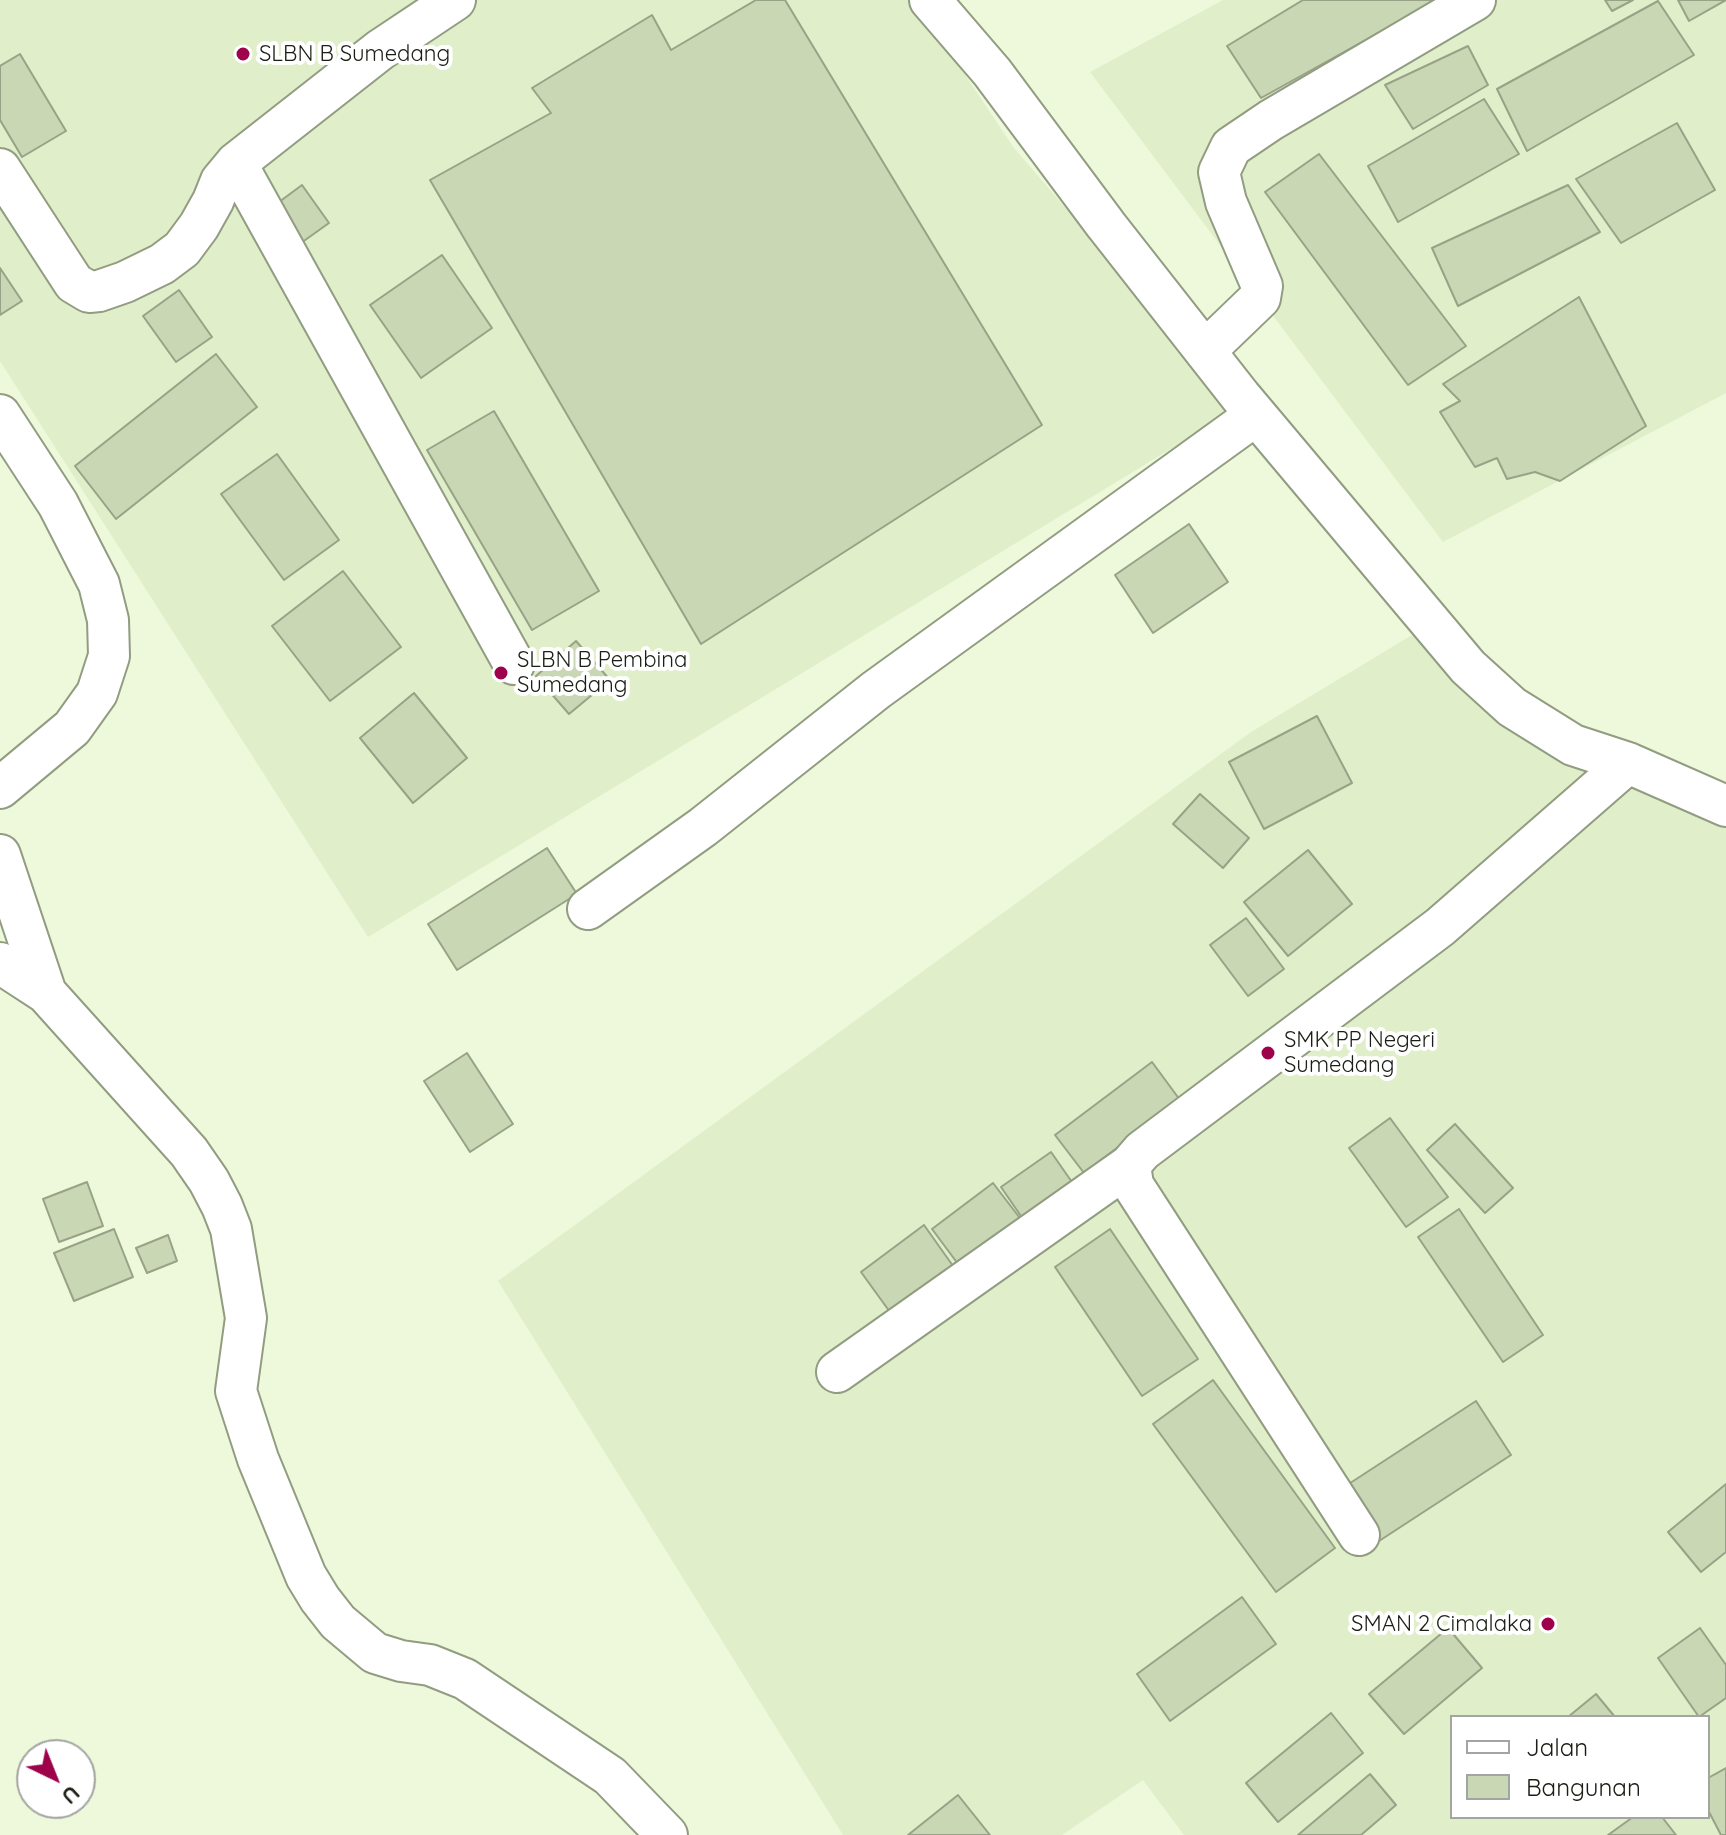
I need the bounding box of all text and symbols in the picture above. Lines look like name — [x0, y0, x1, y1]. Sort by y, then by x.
place label: SLBN B Sumedang — [259, 41, 450, 67]
marker: SLBN B Sumedang — [234, 45, 252, 63]
place label: SLBN B Pembina Sumedang — [517, 647, 687, 698]
marker: SLBN B Pembina Sumedang — [492, 664, 510, 682]
place label: SMK PP Negeri Sumedang — [1284, 1027, 1435, 1078]
marker: SMK PP Negeri Sumedang — [1259, 1044, 1277, 1062]
place label: SMAN 2 Cimalaka — [1351, 1611, 1532, 1637]
marker: SMAN 2 Cimalaka — [1539, 1615, 1557, 1633]
legend — [1450, 1715, 1710, 1819]
text: Jalan — [1526, 1732, 1588, 1762]
north arrow — [16, 1739, 96, 1819]
text: Bangunan — [1526, 1772, 1641, 1802]
text: U — [56, 1780, 86, 1811]

